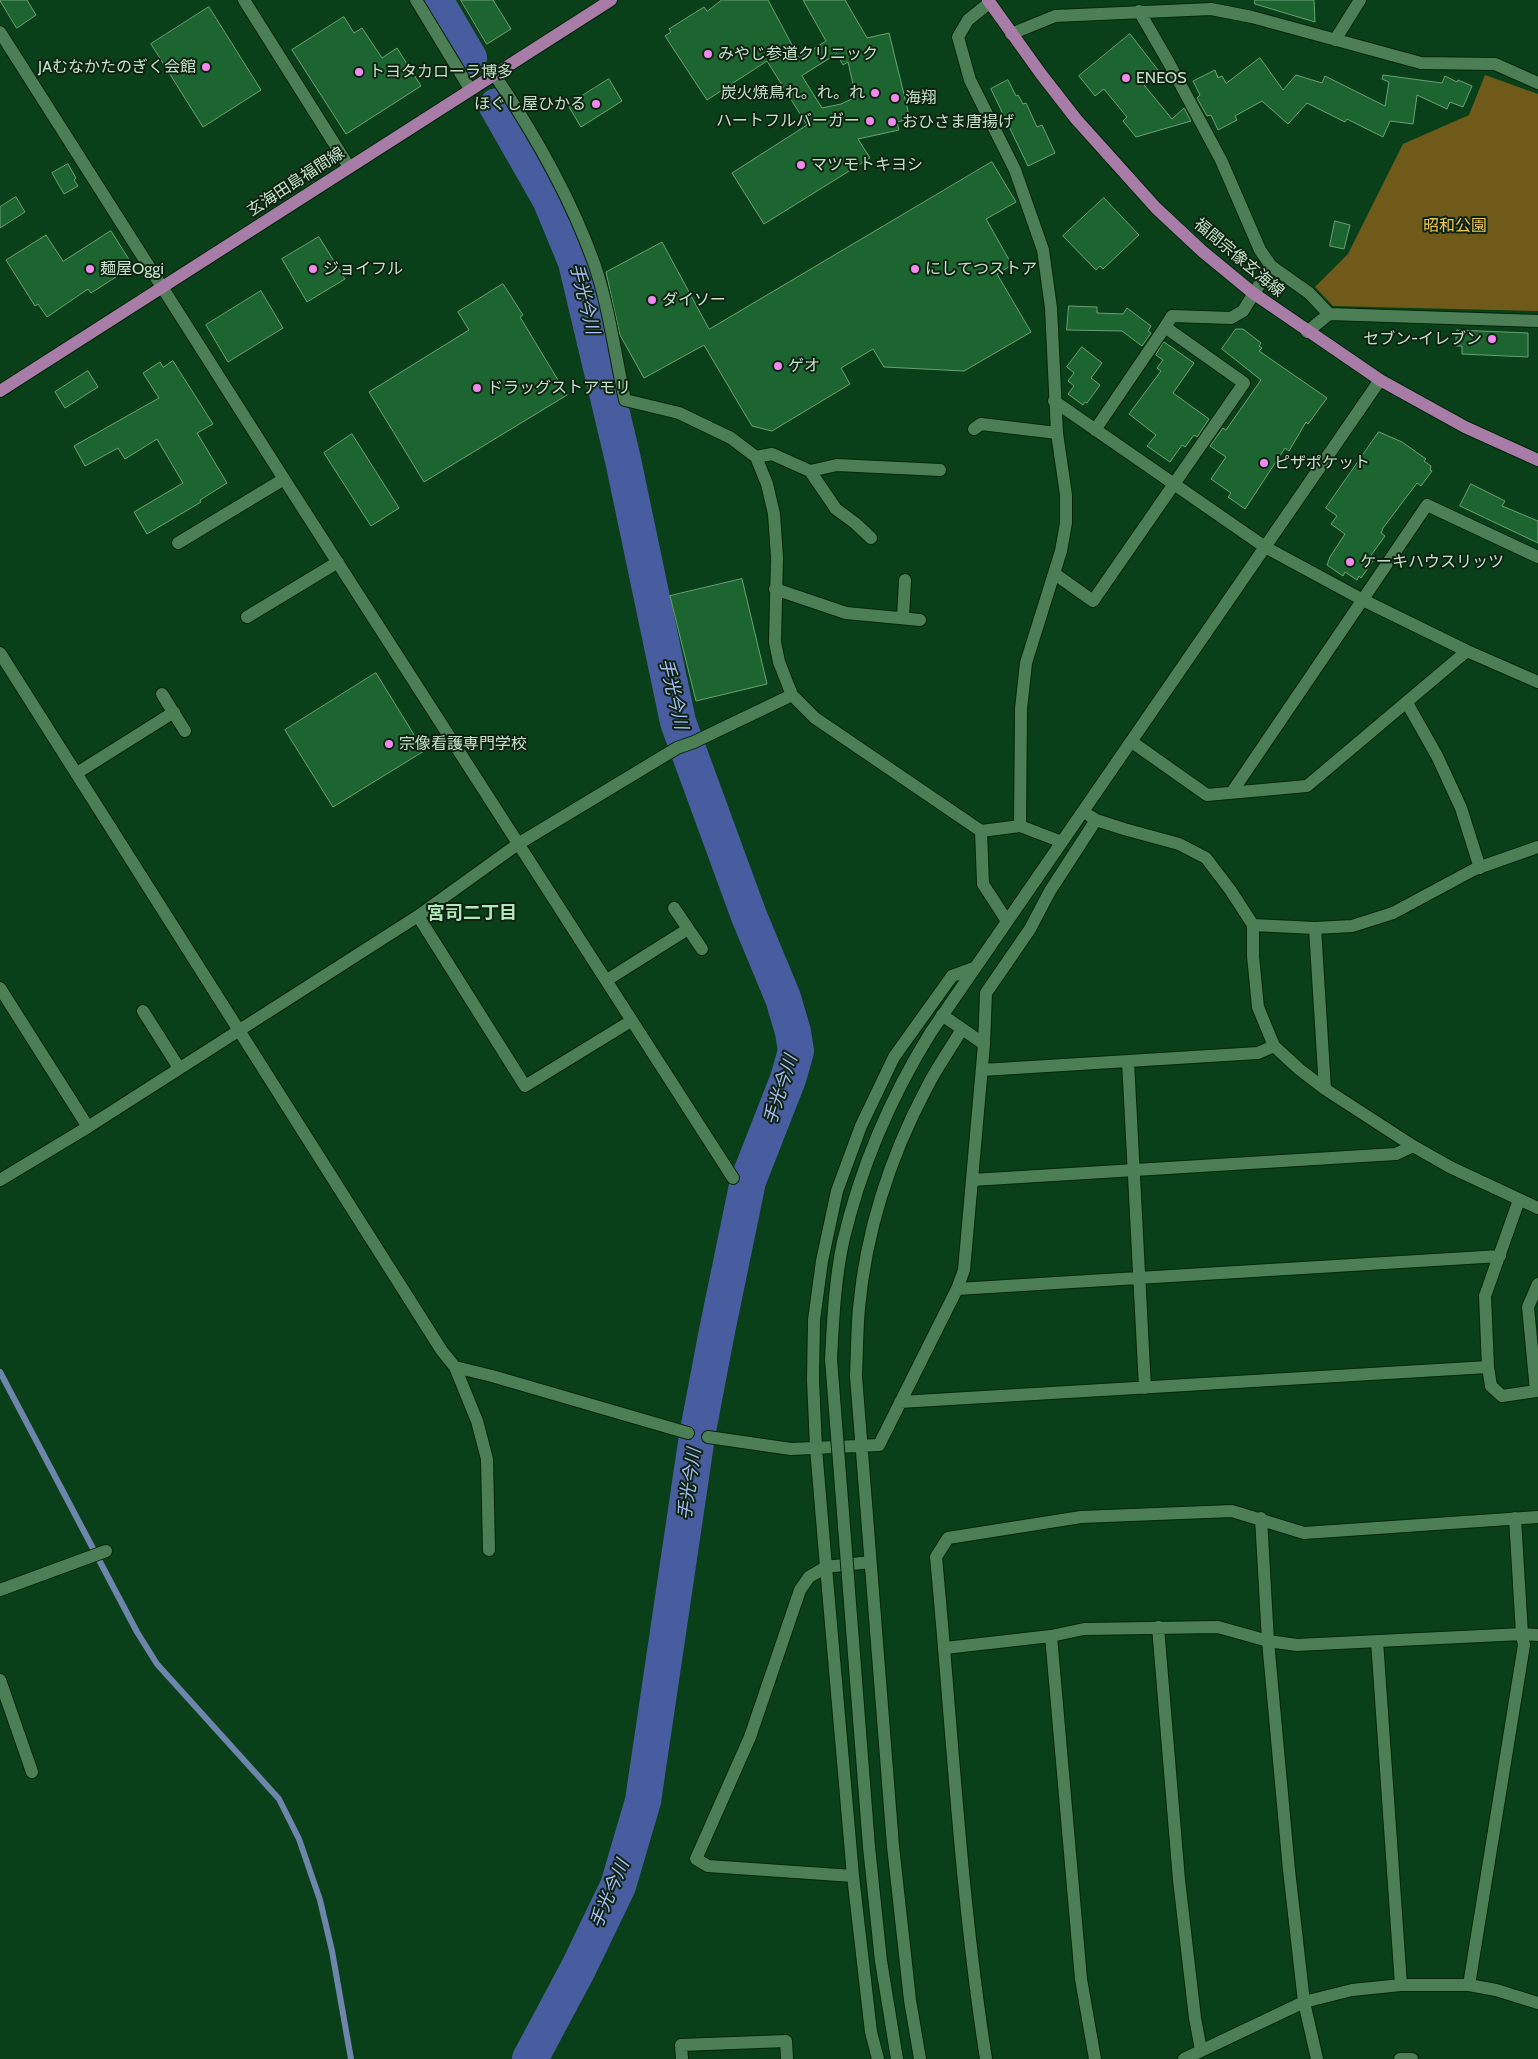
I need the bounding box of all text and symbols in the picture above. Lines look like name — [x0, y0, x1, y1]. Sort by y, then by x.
place label: みやじ参道クリニック — [718, 44, 878, 64]
marker: みやじ参道クリニック — [702, 48, 714, 60]
place label: JAむなかたのぎく会館 — [38, 57, 196, 77]
marker: JAむなかたのぎく会館 — [200, 61, 212, 73]
place label: トヨタカローラ博多 — [369, 62, 513, 82]
marker: トヨタカローラ博多 — [353, 66, 365, 78]
place label: ENEOS — [1136, 68, 1186, 88]
marker: ENEOS — [1120, 72, 1132, 84]
place label: 炭火焼鳥れ。れ。れ — [721, 83, 865, 103]
marker: 炭火焼鳥れ。れ。れ — [869, 87, 881, 99]
place label: 海翔 — [905, 88, 937, 108]
marker: 海翔 — [889, 92, 901, 104]
place label: ほぐし屋ひかる — [474, 94, 586, 114]
marker: ほぐし屋ひかる — [590, 98, 602, 110]
place label: ハートフルバーガー — [716, 111, 860, 131]
place label: おひさま唐揚げ — [902, 112, 1014, 132]
marker: ハートフルバーガー — [864, 115, 876, 127]
marker: おひさま唐揚げ — [886, 116, 898, 128]
street label: 玄海田島福間線 — [244, 143, 348, 221]
place label: マツモトキヨシ — [811, 155, 923, 175]
marker: マツモトキヨシ — [795, 159, 807, 171]
street label: 福間宗像玄海線 — [1190, 215, 1288, 301]
park label: 昭和公園 — [1423, 216, 1487, 236]
place label: 麺屋Oggi — [100, 259, 164, 279]
place label: ジョイフル — [323, 259, 403, 279]
place label: にしてつストア — [925, 259, 1037, 279]
water label: 手光今川 — [565, 261, 603, 337]
marker: 麺屋Oggi — [84, 263, 96, 275]
marker: ジョイフル — [307, 263, 319, 275]
marker: にしてつストア — [909, 263, 921, 275]
place label: ダイソー — [662, 290, 726, 310]
marker: ダイソー — [646, 294, 658, 306]
place label: セブン-イレブン — [1363, 329, 1482, 349]
marker: セブン-イレブン — [1486, 333, 1498, 345]
place label: ゲオ — [788, 356, 820, 376]
marker: ゲオ — [772, 360, 784, 372]
place label: ドラッグストアモリ — [487, 378, 631, 398]
marker: ドラッグストアモリ — [471, 382, 483, 394]
place label: ピザポケット — [1274, 453, 1370, 473]
marker: ピザポケット — [1258, 457, 1270, 469]
place label: ケーキハウスリッツ — [1360, 552, 1504, 572]
marker: ケーキハウスリッツ — [1344, 556, 1356, 568]
water label: 手光今川 — [654, 656, 692, 732]
place label: 宗像看護専門学校 — [399, 734, 527, 754]
marker: 宗像看護専門学校 — [383, 738, 395, 750]
district label: 宮司二丁目 — [427, 903, 517, 925]
water label: 手光今川 — [760, 1052, 802, 1128]
water label: 手光今川 — [674, 1447, 706, 1521]
water label: 手光今川 — [586, 1857, 634, 1931]

